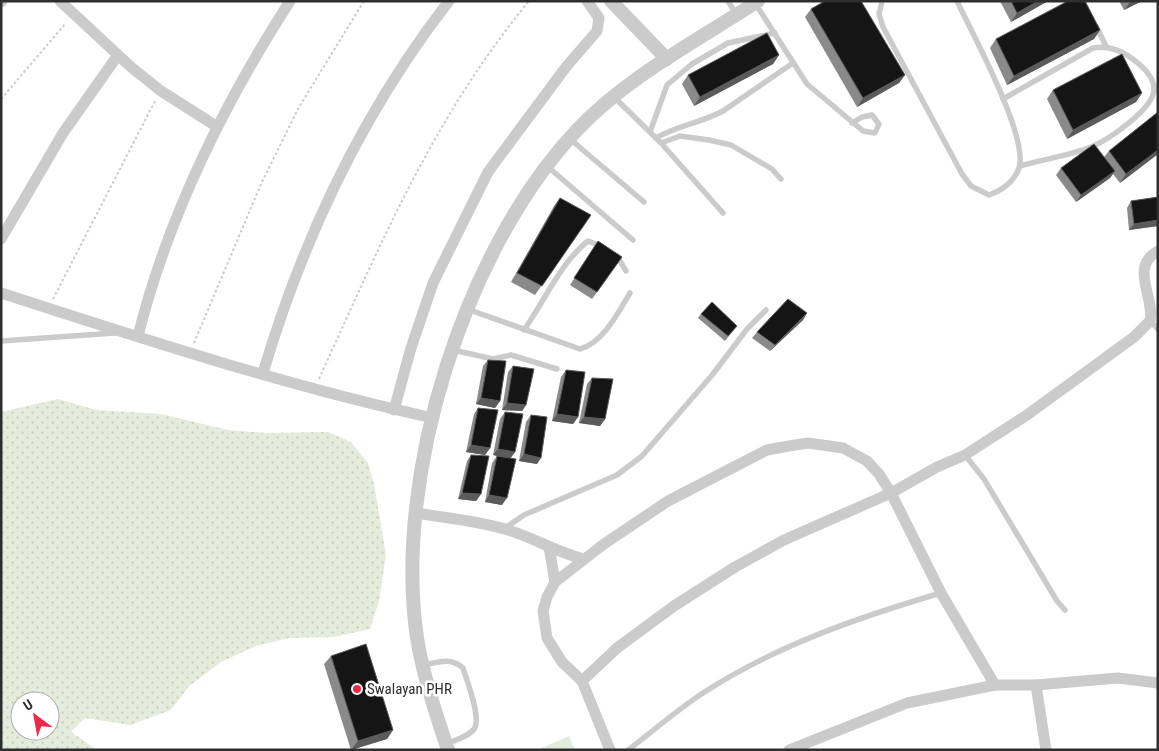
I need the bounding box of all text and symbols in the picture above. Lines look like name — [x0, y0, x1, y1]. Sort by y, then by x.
place label: Swalayan PHR — [367, 680, 452, 698]
marker: Swalayan PHR — [351, 683, 363, 695]
north arrow — [10, 691, 60, 741]
text: U — [20, 696, 36, 714]

